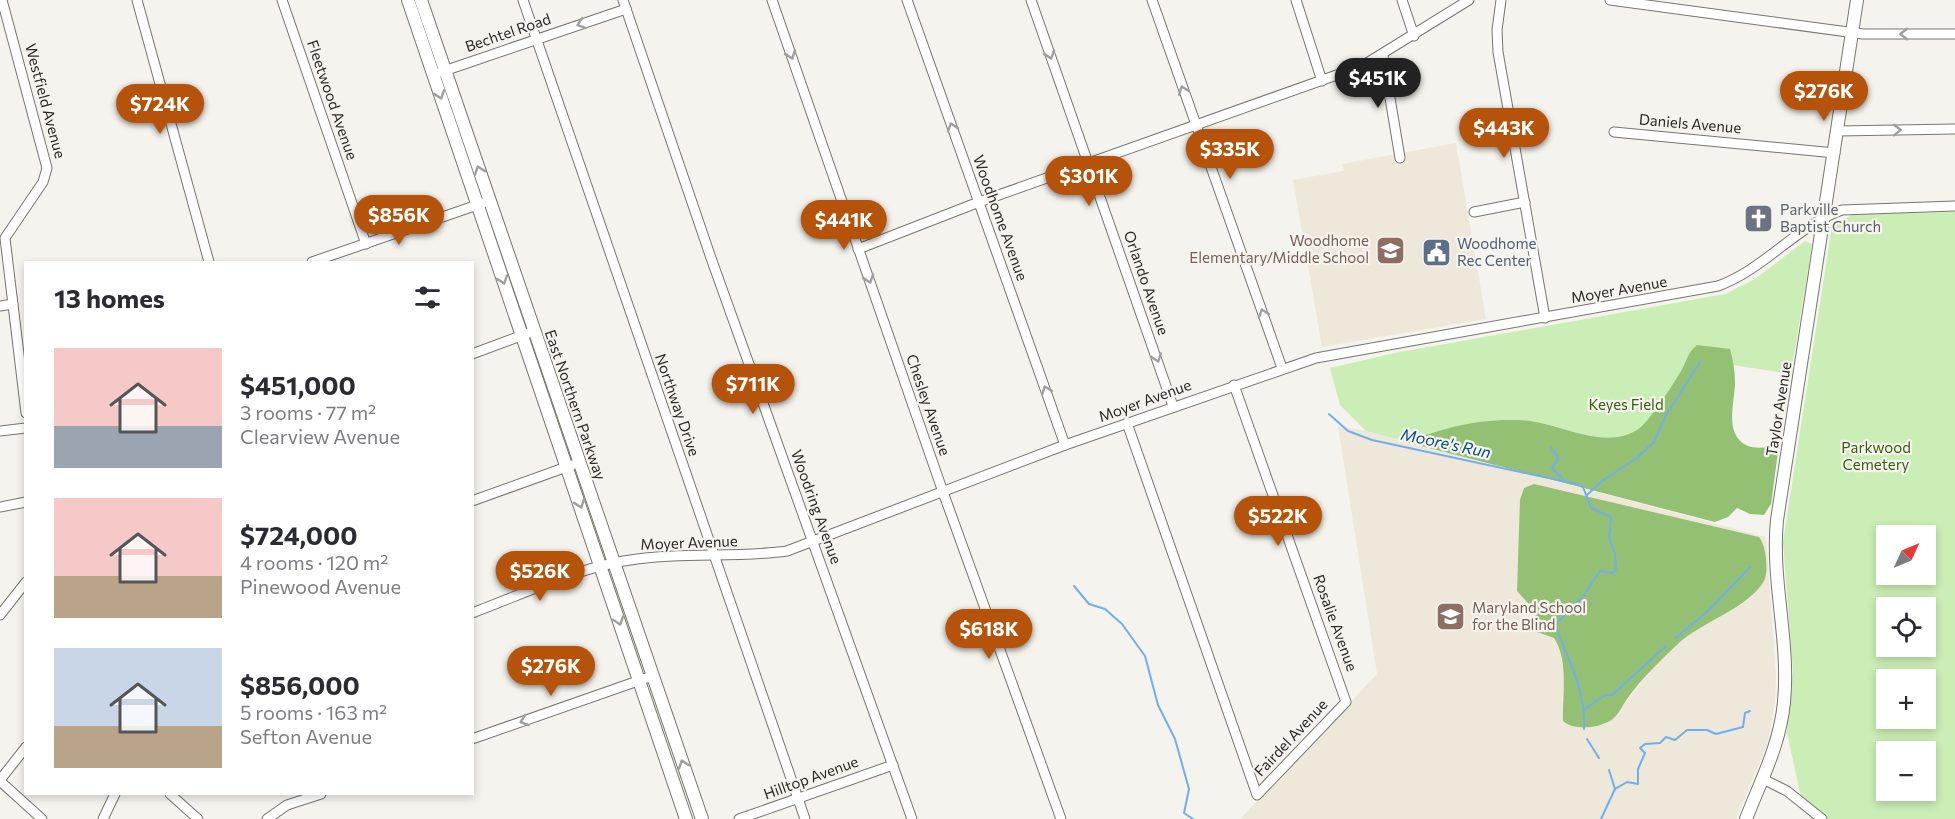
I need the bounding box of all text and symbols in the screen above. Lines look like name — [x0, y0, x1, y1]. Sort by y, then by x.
street label: Bechtel Road — [463, 9, 553, 55]
one-way arrow — [577, 17, 587, 29]
one-way arrow — [1899, 28, 1908, 40]
street label: Fleetwood Avenue — [304, 37, 362, 162]
street label: Westfield Avenue — [22, 41, 70, 160]
one-way arrow — [783, 49, 796, 60]
one-way arrow — [1043, 49, 1055, 60]
pin: $451K — [1336, 58, 1420, 109]
text: $451K — [1349, 65, 1407, 89]
pin: $276K — [1782, 71, 1866, 122]
text: $276K — [1794, 78, 1854, 102]
pin: $724K — [118, 84, 202, 135]
one-way arrow — [1178, 85, 1191, 96]
one-way arrow — [433, 89, 446, 100]
text: $724K — [130, 91, 190, 115]
pin: $443K — [1462, 108, 1546, 159]
street label: Daniels Avenue — [1638, 110, 1742, 136]
text: $443K — [1473, 115, 1535, 139]
one-way arrow — [947, 122, 960, 133]
one-way arrow — [1892, 123, 1901, 136]
pin: $335K — [1188, 129, 1272, 180]
text: $335K — [1200, 136, 1260, 160]
street label: Woodhome Avenue — [970, 152, 1032, 283]
pin: $301K — [1047, 156, 1131, 207]
text: $301K — [1059, 163, 1119, 187]
one-way arrow — [474, 165, 487, 176]
pin: $856K — [357, 195, 441, 246]
pin: $441K — [802, 200, 886, 251]
place label: Parkville Baptist Church — [1780, 200, 1881, 235]
text: $856K — [368, 202, 430, 226]
church icon: Parkville Baptist Church — [1743, 203, 1775, 235]
text: $441K — [815, 207, 873, 231]
street label: Orlando Avenue — [1121, 228, 1173, 337]
place label: Woodhome Elementary/Middle School — [1189, 231, 1369, 266]
school or university icon: Woodhome Elementary/Middle School — [1374, 234, 1406, 266]
place label: Woodhome Rec Center — [1457, 234, 1536, 269]
public building icon: Woodhome Rec Center — [1420, 237, 1452, 269]
street label: Moyer Avenue — [1569, 272, 1668, 306]
one-way arrow — [861, 273, 874, 284]
one-way arrow — [496, 274, 509, 285]
icon: filters — [411, 281, 444, 314]
text: 13 homes — [54, 282, 165, 313]
one-way arrow — [1257, 308, 1270, 319]
street label: East Northern Parkway — [542, 327, 610, 482]
street label: Northway Drive — [652, 351, 704, 458]
street label: Chesley Avenue — [903, 352, 955, 458]
one-way arrow — [1149, 352, 1162, 363]
street label: Taylor Avenue — [1762, 360, 1794, 457]
pin: $711K — [711, 364, 795, 415]
text: $451,000 — [240, 369, 356, 400]
text: $711K — [726, 371, 780, 395]
icon: home — [102, 372, 174, 444]
street label: Moyer Avenue — [1096, 375, 1194, 425]
one-way arrow — [1040, 385, 1053, 396]
park label: Keyes Field — [1588, 395, 1664, 413]
text: 3 rooms · 77 m² — [240, 400, 376, 424]
text: Clearview Avenue — [240, 424, 400, 448]
water label: Moore's Run — [1399, 424, 1493, 461]
park label: Parkwood Cemetery — [1841, 438, 1911, 473]
street label: Woodring Avenue — [788, 447, 846, 566]
pin: $522K — [1236, 496, 1320, 547]
one-way arrow — [572, 498, 585, 509]
text: $522K — [1248, 503, 1308, 527]
text: $724,000 — [240, 519, 358, 550]
icon: home — [102, 522, 174, 594]
north arrow — [1876, 525, 1936, 585]
map controls — [1876, 525, 1936, 801]
street label: Moyer Avenue — [640, 531, 738, 553]
text: 4 rooms · 120 m² — [240, 550, 388, 574]
pin: $526K — [498, 551, 582, 602]
text: $526K — [510, 558, 570, 582]
street label: Rosalie Avenue — [1310, 572, 1362, 674]
text: Pinewood Avenue — [240, 574, 401, 598]
button: locate — [1876, 597, 1936, 657]
place label: Maryland School for the Blind — [1472, 598, 1586, 633]
school or university icon: Maryland School for the Blind — [1435, 601, 1467, 633]
pin: $618K — [947, 609, 1031, 660]
one-way arrow — [612, 615, 625, 626]
text: $618K — [959, 616, 1019, 640]
pin: $276K — [509, 646, 593, 697]
text: $276K — [521, 653, 581, 677]
text: $856,000 — [240, 669, 360, 700]
button: + — [1876, 669, 1936, 729]
icon: home — [102, 672, 174, 744]
street label: Fairdel Avenue — [1250, 695, 1331, 780]
text: 5 rooms · 163 m² — [240, 700, 387, 724]
one-way arrow — [519, 714, 530, 727]
text: Sefton Avenue — [240, 724, 372, 748]
button: − — [1876, 741, 1936, 801]
street label: Hilltop Avenue — [761, 752, 861, 803]
one-way arrow — [677, 759, 690, 770]

